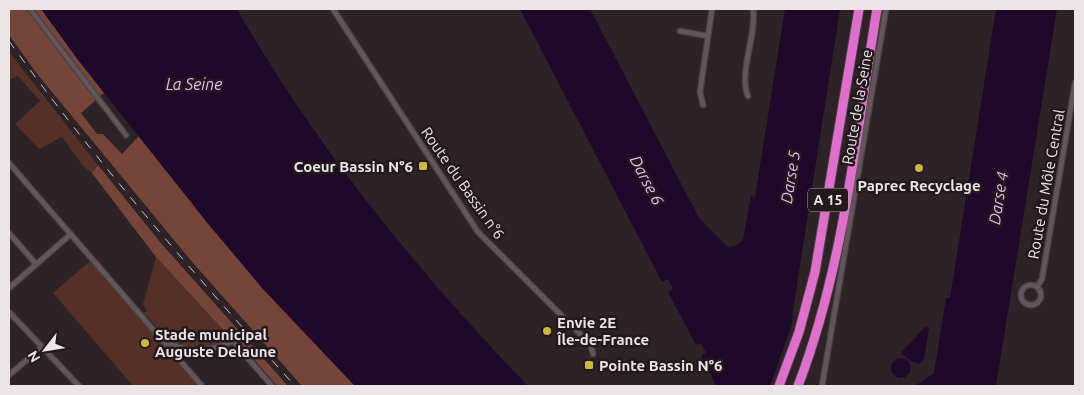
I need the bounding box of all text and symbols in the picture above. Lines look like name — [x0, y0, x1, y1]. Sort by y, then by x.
street label: Route de la Seine — [839, 48, 875, 166]
water label: La Seine — [166, 75, 222, 93]
street label: Route du Môle Central — [1024, 108, 1068, 260]
street label: Route du Bassin n°6 — [418, 124, 508, 242]
water label: Darse 5 — [777, 149, 803, 205]
water label: Darse 6 — [626, 152, 668, 208]
place label: Coeur Bassin N°6 — [294, 158, 413, 175]
marker: Coeur Bassin N°6 — [417, 160, 429, 172]
marker: Paprec Recyclage — [913, 162, 925, 174]
water label: Darse 4 — [985, 170, 1011, 226]
place label: Paprec Recyclage — [857, 177, 981, 194]
road number: A 15 — [808, 188, 848, 212]
place label: Envie 2E Île-de-France — [557, 314, 649, 348]
north arrow — [20, 325, 70, 375]
marker: Envie 2E Île-de-France — [541, 325, 553, 337]
place label: Stade municipal Auguste Delaune — [155, 326, 276, 360]
marker: Stade municipal Auguste Delaune — [139, 337, 151, 349]
text: N — [24, 348, 43, 365]
place label: Pointe Bassin N°6 — [599, 357, 722, 374]
marker: Pointe Bassin N°6 — [583, 359, 595, 371]

